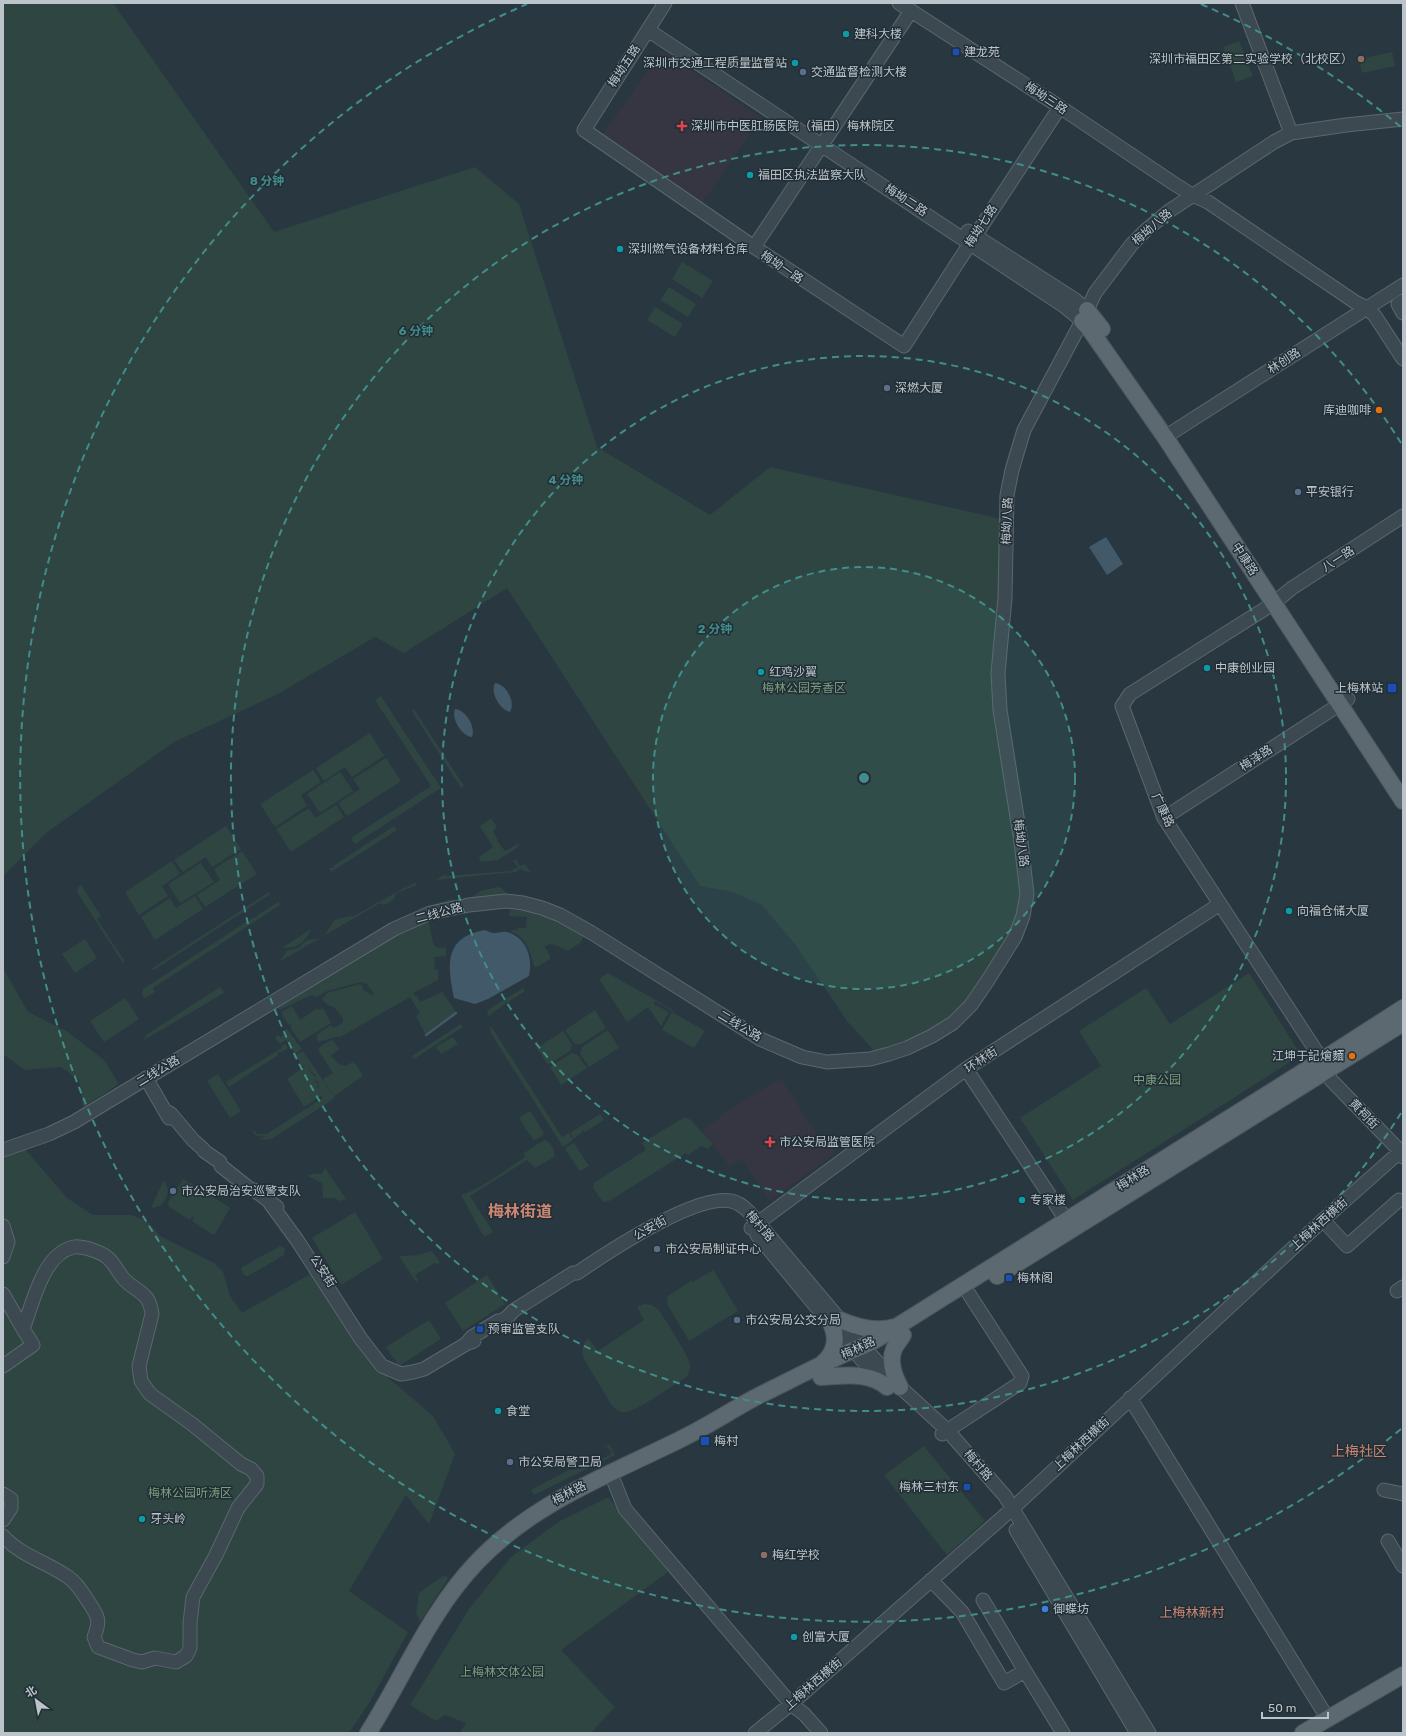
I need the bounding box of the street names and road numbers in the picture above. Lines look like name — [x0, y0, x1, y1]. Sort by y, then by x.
street label: 梅坳五路 — [605, 42, 643, 90]
street label: 梅坳三路 — [1022, 79, 1070, 117]
street label: 梅坳二路 — [882, 181, 930, 219]
street label: 梅坳七路 — [962, 202, 1000, 250]
street label: 梅坳八路 — [1129, 206, 1175, 248]
street label: 梅坳一路 — [758, 248, 806, 286]
street label: 林创路 — [1265, 345, 1303, 377]
street label: 梅坳八路 — [999, 497, 1015, 545]
street label: 中康路 — [1229, 540, 1261, 578]
street label: 八一路 — [1319, 543, 1357, 575]
street label: 梅泽路 — [1237, 742, 1275, 774]
street label: 广康路 — [1149, 791, 1177, 829]
street label: 梅坳八路 — [1011, 818, 1031, 868]
street label: 二线公路 — [414, 900, 464, 926]
street label: 二线公路 — [716, 1008, 764, 1044]
street label: 环林街 — [962, 1044, 1000, 1076]
street label: 二线公路 — [134, 1053, 182, 1089]
street label: 黄祠街 — [1346, 1096, 1382, 1132]
street label: 梅林路 — [1114, 1163, 1152, 1193]
street label: 上梅林西横街 — [1288, 1195, 1350, 1253]
street label: 梅村路 — [743, 1208, 777, 1244]
street label: 公安街 — [631, 1213, 669, 1243]
street label: 公安街 — [307, 1252, 339, 1290]
street label: 梅林路 — [839, 1334, 877, 1362]
street label: 上梅林西横街 — [1050, 1414, 1112, 1474]
street label: 梅村路 — [961, 1447, 995, 1483]
street label: 梅林路 — [550, 1478, 588, 1508]
street label: 上梅林西横街 — [781, 1655, 845, 1713]

